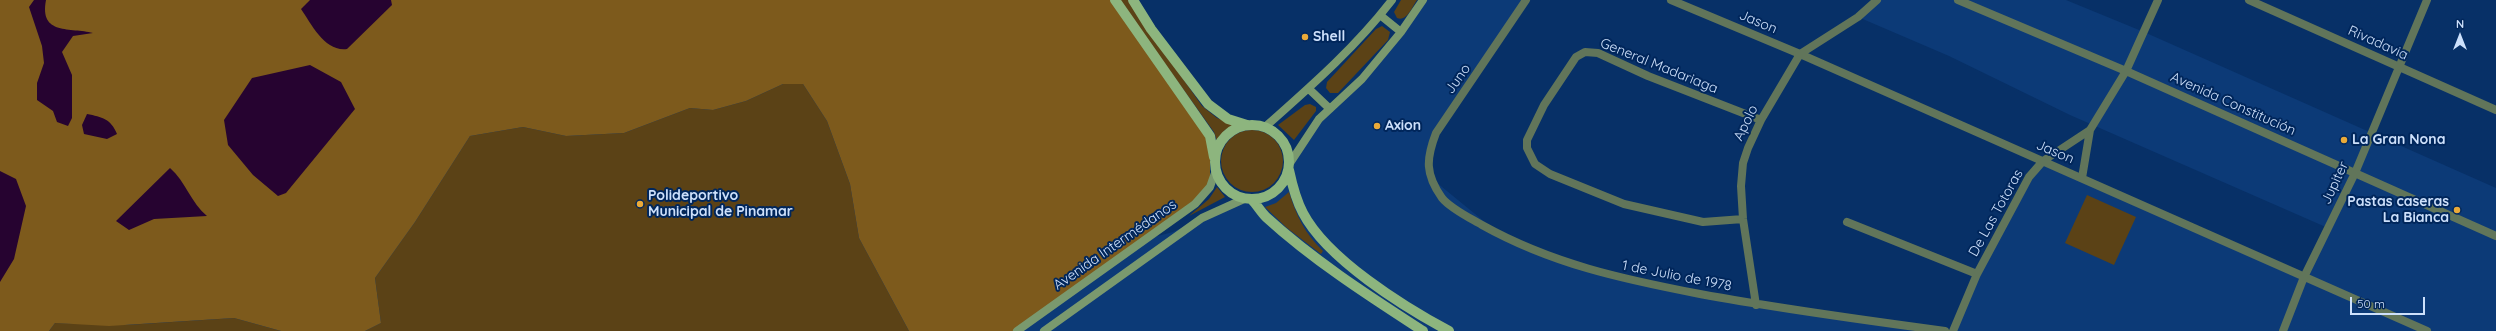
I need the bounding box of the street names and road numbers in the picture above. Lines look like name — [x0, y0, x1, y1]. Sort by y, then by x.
street label: Jason — [1736, 7, 1780, 37]
street label: Rivadavia — [2345, 22, 2411, 64]
street label: General Madariaga — [1598, 35, 1720, 97]
street label: Juno — [1442, 61, 1474, 97]
street label: Avenida Constitución — [2168, 69, 2298, 139]
street label: Apolo — [1730, 102, 1762, 144]
street label: Jason — [2033, 137, 2077, 167]
street label: Jupiter — [2318, 159, 2352, 207]
street label: De Las Totoras — [1965, 167, 2027, 259]
street label: Avenida Intermédanos — [1050, 196, 1180, 294]
street label: 1 de Julio de 1978 — [1621, 257, 1733, 295]

